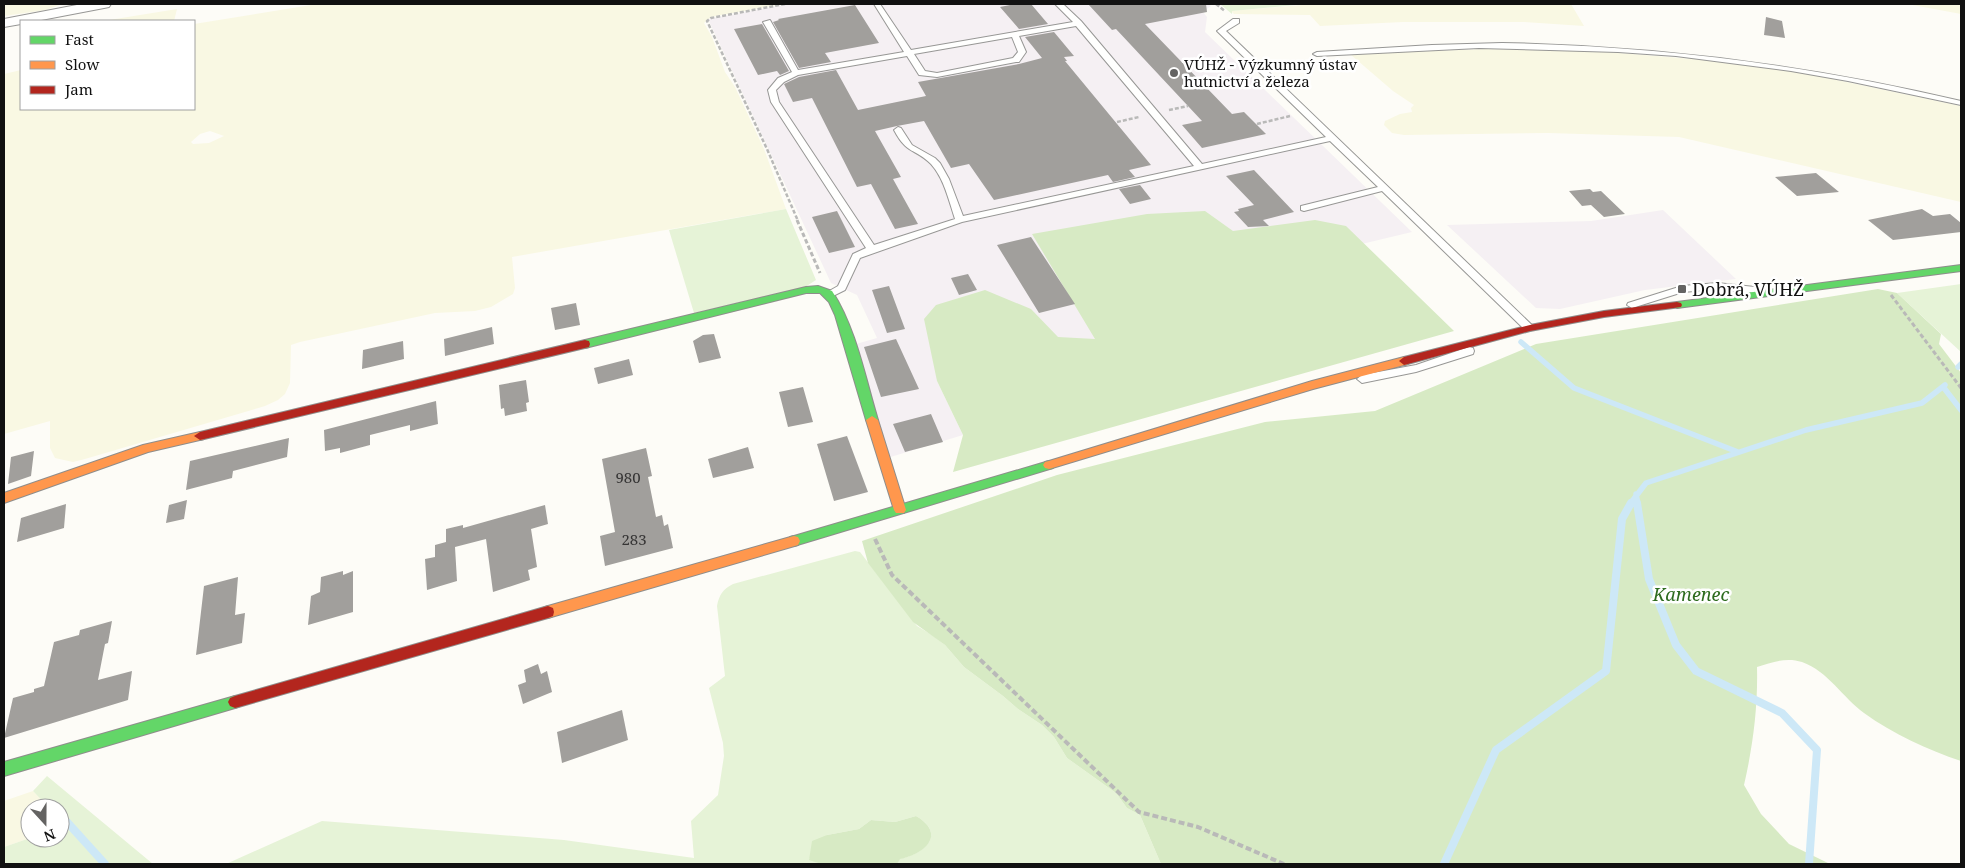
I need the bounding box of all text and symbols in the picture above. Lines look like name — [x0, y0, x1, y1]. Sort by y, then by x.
legend — [20, 20, 195, 110]
text: Fast — [65, 29, 94, 49]
text: Slow — [65, 54, 99, 74]
place label: VÚHŽ - Výzkumný ústav hutnictví a železa — [1184, 54, 1358, 91]
marker: VÚHŽ - Výzkumný ústav hutnictví a železa — [1168, 67, 1180, 79]
text: Jam — [64, 79, 93, 99]
place label: Dobrá, VÚHŽ — [1692, 277, 1804, 301]
marker: Dobrá, VÚHŽ — [1676, 283, 1688, 295]
house number: 980 — [615, 467, 641, 487]
house number: 283 — [621, 529, 647, 549]
park label: Kamenec — [1652, 582, 1729, 606]
north arrow — [20, 798, 70, 848]
text: N — [41, 825, 58, 846]

